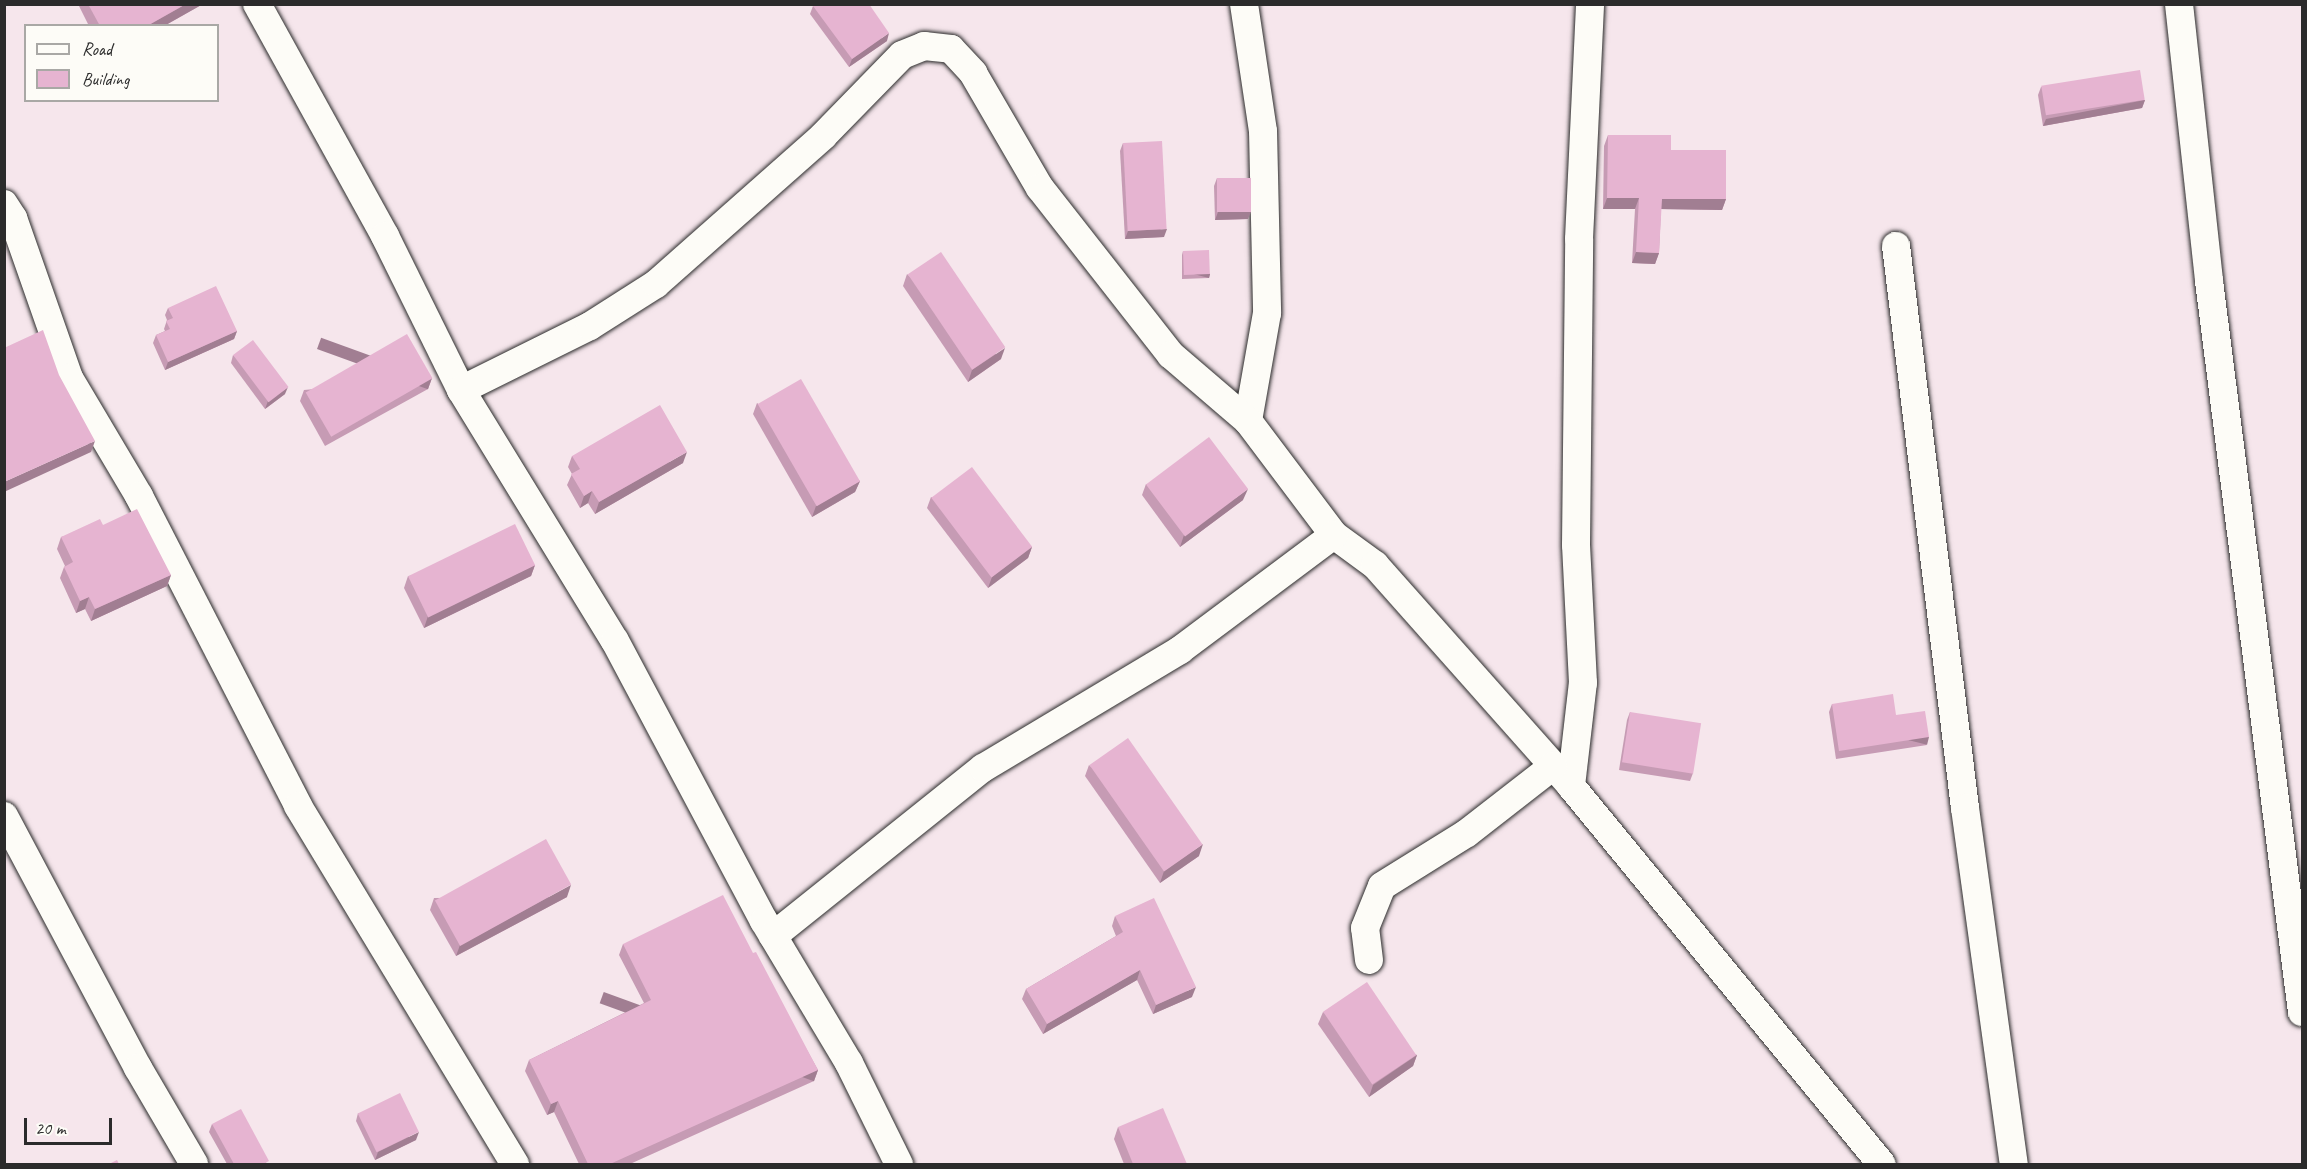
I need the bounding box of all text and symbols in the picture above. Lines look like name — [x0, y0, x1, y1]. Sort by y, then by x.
legend — [24, 24, 219, 102]
text: Road — [82, 38, 112, 60]
text: Building — [82, 68, 129, 90]
scale bar — [27, 1106, 116, 1144]
text: 20 m — [35, 1117, 66, 1139]

